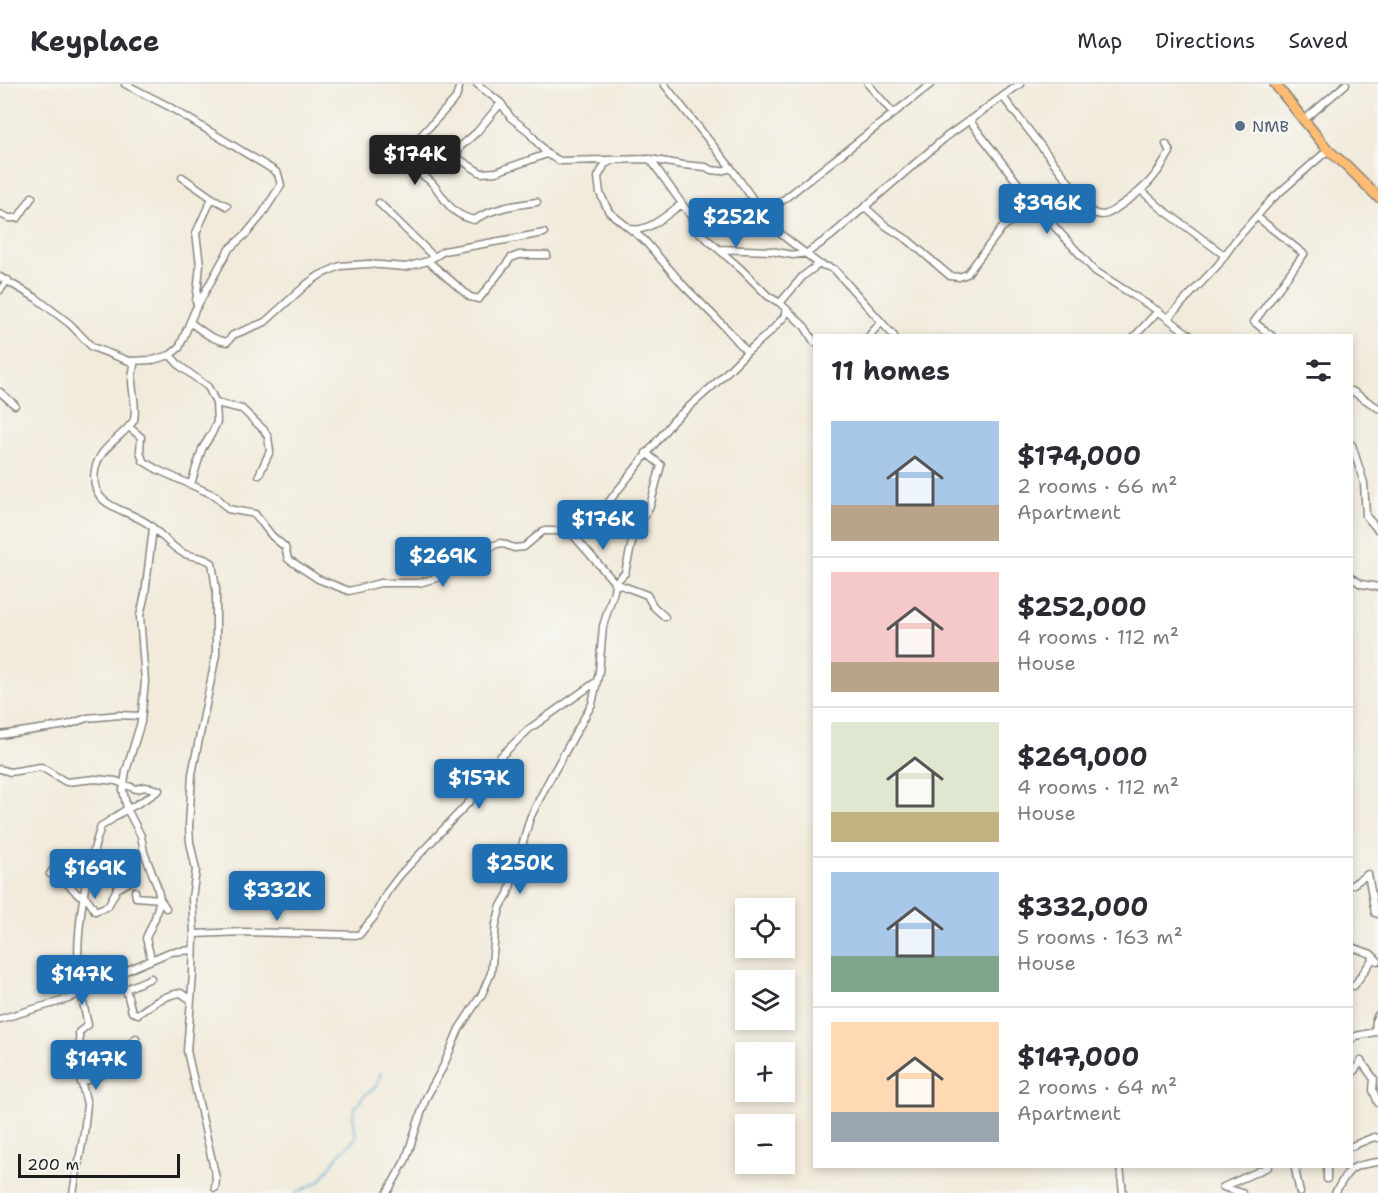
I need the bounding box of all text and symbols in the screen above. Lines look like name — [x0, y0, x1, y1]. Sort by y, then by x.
text: Keyplace — [30, 22, 160, 60]
text: Map — [1077, 27, 1122, 55]
text: Directions — [1155, 27, 1255, 55]
text: Saved — [1288, 27, 1348, 55]
place label: NMB — [1252, 116, 1289, 137]
marker: NMB — [1233, 119, 1247, 133]
pin: $174K — [373, 135, 457, 186]
text: $174K — [383, 141, 447, 167]
pin: $396K — [1005, 184, 1089, 235]
text: $396K — [1013, 190, 1081, 216]
pin: $252K — [694, 198, 778, 249]
text: $252K — [703, 204, 769, 230]
text: 11 homes — [831, 353, 950, 388]
icon: filters — [1302, 354, 1335, 387]
text: $174,000 — [1017, 438, 1141, 473]
icon: home — [879, 445, 951, 517]
text: 2 rooms · 66 m² — [1017, 473, 1178, 499]
text: Apartment — [1017, 499, 1121, 525]
pin: $176K — [561, 500, 645, 551]
text: $176K — [571, 506, 635, 532]
pin: $269K — [401, 537, 485, 588]
text: $269K — [409, 543, 477, 569]
text: $252,000 — [1017, 589, 1147, 624]
icon: home — [879, 596, 951, 668]
text: 4 rooms · 112 m² — [1017, 624, 1179, 650]
text: House — [1017, 650, 1076, 676]
text: $269,000 — [1017, 739, 1148, 774]
icon: home — [879, 746, 951, 818]
pin: $157K — [437, 759, 521, 810]
text: $157K — [448, 765, 510, 791]
text: 4 rooms · 112 m² — [1017, 774, 1179, 800]
text: House — [1017, 800, 1076, 826]
pin: $250K — [478, 844, 562, 895]
pin: $169K — [53, 849, 137, 900]
text: $250K — [486, 850, 554, 876]
text: $169K — [64, 855, 126, 881]
pin: $332K — [235, 871, 319, 922]
text: $332K — [243, 877, 311, 903]
text: $332,000 — [1017, 889, 1149, 924]
icon: home — [879, 896, 951, 968]
map controls — [735, 898, 795, 1174]
button: locate — [735, 898, 795, 958]
text: 5 rooms · 163 m² — [1017, 924, 1183, 950]
text: House — [1017, 950, 1076, 976]
pin: $147K — [40, 955, 124, 1006]
text: $147K — [51, 961, 113, 987]
button: layers — [735, 970, 795, 1030]
text: $147,000 — [1017, 1039, 1139, 1074]
pin: $147K — [54, 1040, 138, 1091]
button: + — [735, 1042, 795, 1102]
text: $147K — [65, 1046, 127, 1072]
icon: home — [879, 1046, 951, 1118]
text: 2 rooms · 64 m² — [1017, 1074, 1177, 1100]
text: Apartment — [1017, 1100, 1121, 1126]
button: − — [735, 1114, 795, 1174]
scale bar — [18, 1151, 180, 1178]
text: 200 m — [27, 1154, 79, 1175]

